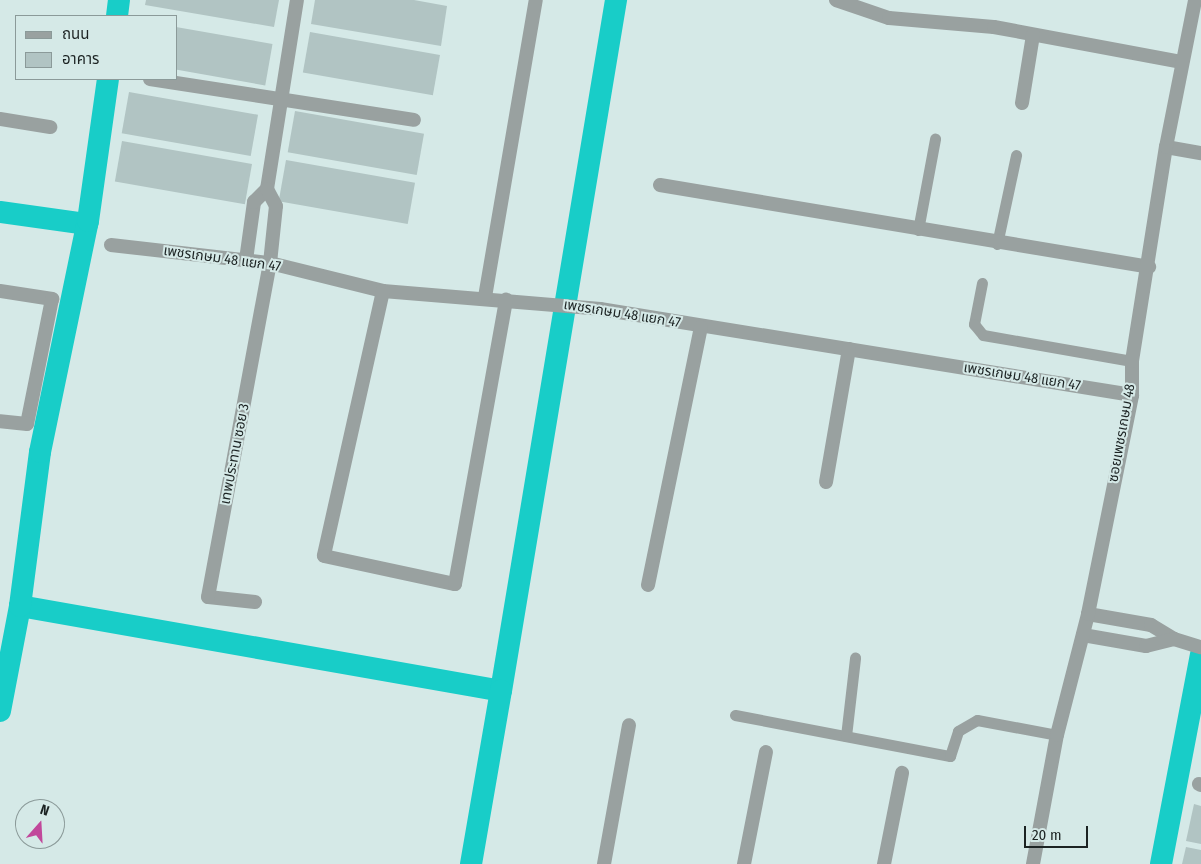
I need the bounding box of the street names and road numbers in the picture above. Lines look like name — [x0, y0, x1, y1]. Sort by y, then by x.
street label: เพชรเกษม 48 แยก 47 — [162, 242, 282, 276]
street label: เพชรเกษม 48 แยก 47 — [562, 296, 682, 332]
street label: เพชรเกษม 48 แยก 47 — [962, 359, 1082, 395]
street label: ซอยเพชรเกษม 48 — [1105, 383, 1139, 483]
street label: เทพประทาน ซอย 3 — [217, 402, 253, 506]

